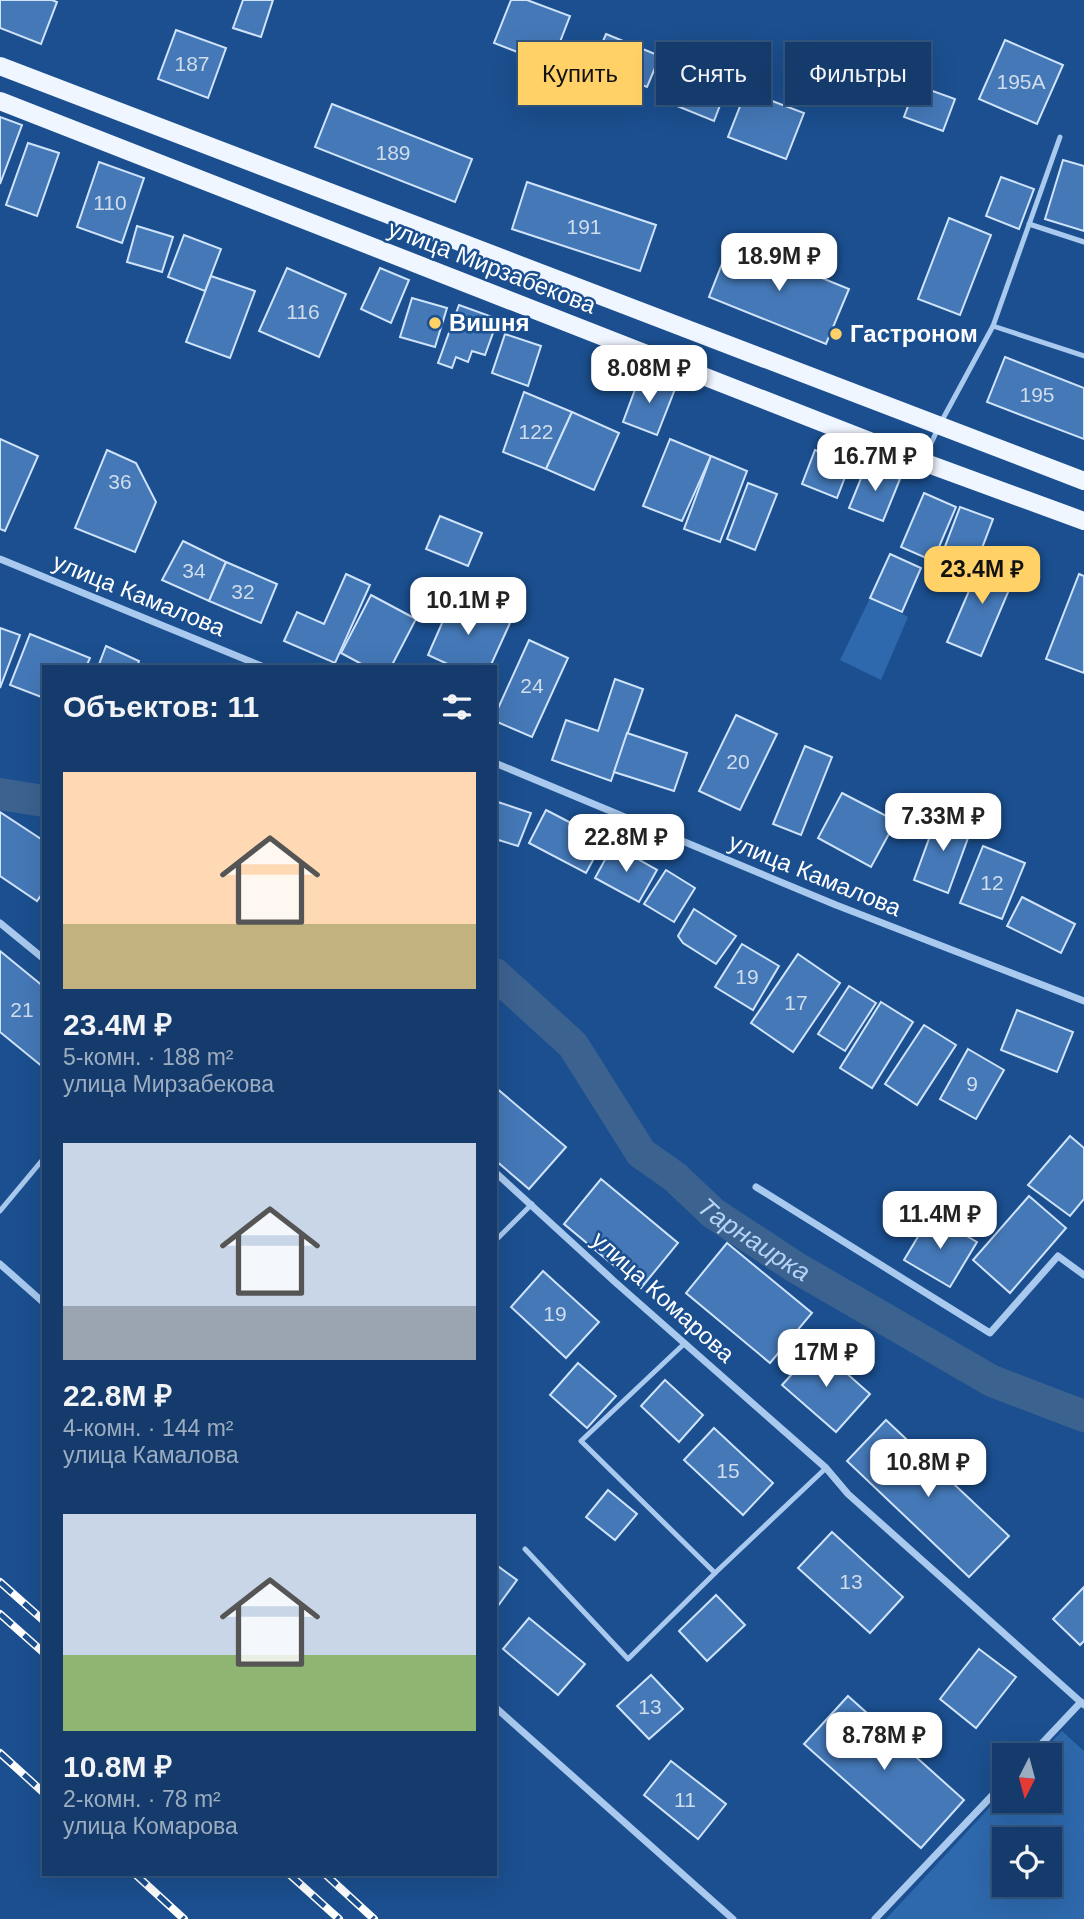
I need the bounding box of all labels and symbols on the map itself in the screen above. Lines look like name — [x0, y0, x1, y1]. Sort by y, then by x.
house number: 187 — [174, 52, 210, 75]
house number: 195А — [996, 70, 1046, 93]
house number: 189 — [375, 141, 411, 164]
house number: 110 — [93, 191, 127, 214]
street label: улица Мирзабекова — [385, 214, 600, 319]
house number: 191 — [566, 215, 602, 238]
pin: 18.9M ₽ — [714, 233, 844, 293]
house number: 116 — [286, 300, 320, 323]
place label: Вишня — [449, 309, 530, 336]
marker: Вишня — [427, 315, 443, 331]
place label: Гастроном — [850, 320, 978, 347]
marker: Гастроном — [828, 326, 844, 342]
pin: 8.08M ₽ — [584, 346, 714, 405]
house number: 195 — [1019, 383, 1055, 406]
house number: 122 — [518, 420, 554, 443]
pin: 16.7M ₽ — [810, 434, 940, 493]
house number: 36 — [108, 470, 132, 493]
pin: 23.4M ₽ — [917, 546, 1047, 606]
street label: улица Камалова — [49, 548, 230, 642]
house number: 34 — [182, 559, 206, 582]
pin: 10.1M ₽ — [403, 578, 533, 637]
house number: 32 — [231, 580, 255, 603]
house number: 24 — [520, 674, 544, 697]
house number: 20 — [726, 750, 750, 773]
pin: 7.33M ₽ — [878, 794, 1008, 853]
pin: 22.8M ₽ — [561, 814, 691, 874]
street label: улица Камалова — [725, 828, 906, 922]
house number: 12 — [980, 871, 1004, 894]
house number: 19 — [735, 965, 759, 988]
house number: 17 — [784, 991, 808, 1014]
house number: 21 — [10, 998, 34, 1021]
house number: 9 — [966, 1072, 978, 1095]
water label: Тарнаирка — [691, 1192, 816, 1288]
pin: 11.4M ₽ — [875, 1192, 1005, 1251]
street label: улица Комарова — [587, 1226, 741, 1368]
house number: 19 — [543, 1302, 567, 1325]
pin: 17M ₽ — [777, 1330, 875, 1389]
pin: 10.8M ₽ — [863, 1440, 993, 1499]
house number: 15 — [716, 1459, 740, 1482]
house number: 13 — [839, 1570, 863, 1593]
house number: 13 — [638, 1695, 662, 1718]
pin: 8.78M ₽ — [819, 1712, 949, 1772]
north arrow — [992, 1743, 1062, 1813]
house number: 11 — [674, 1788, 696, 1811]

